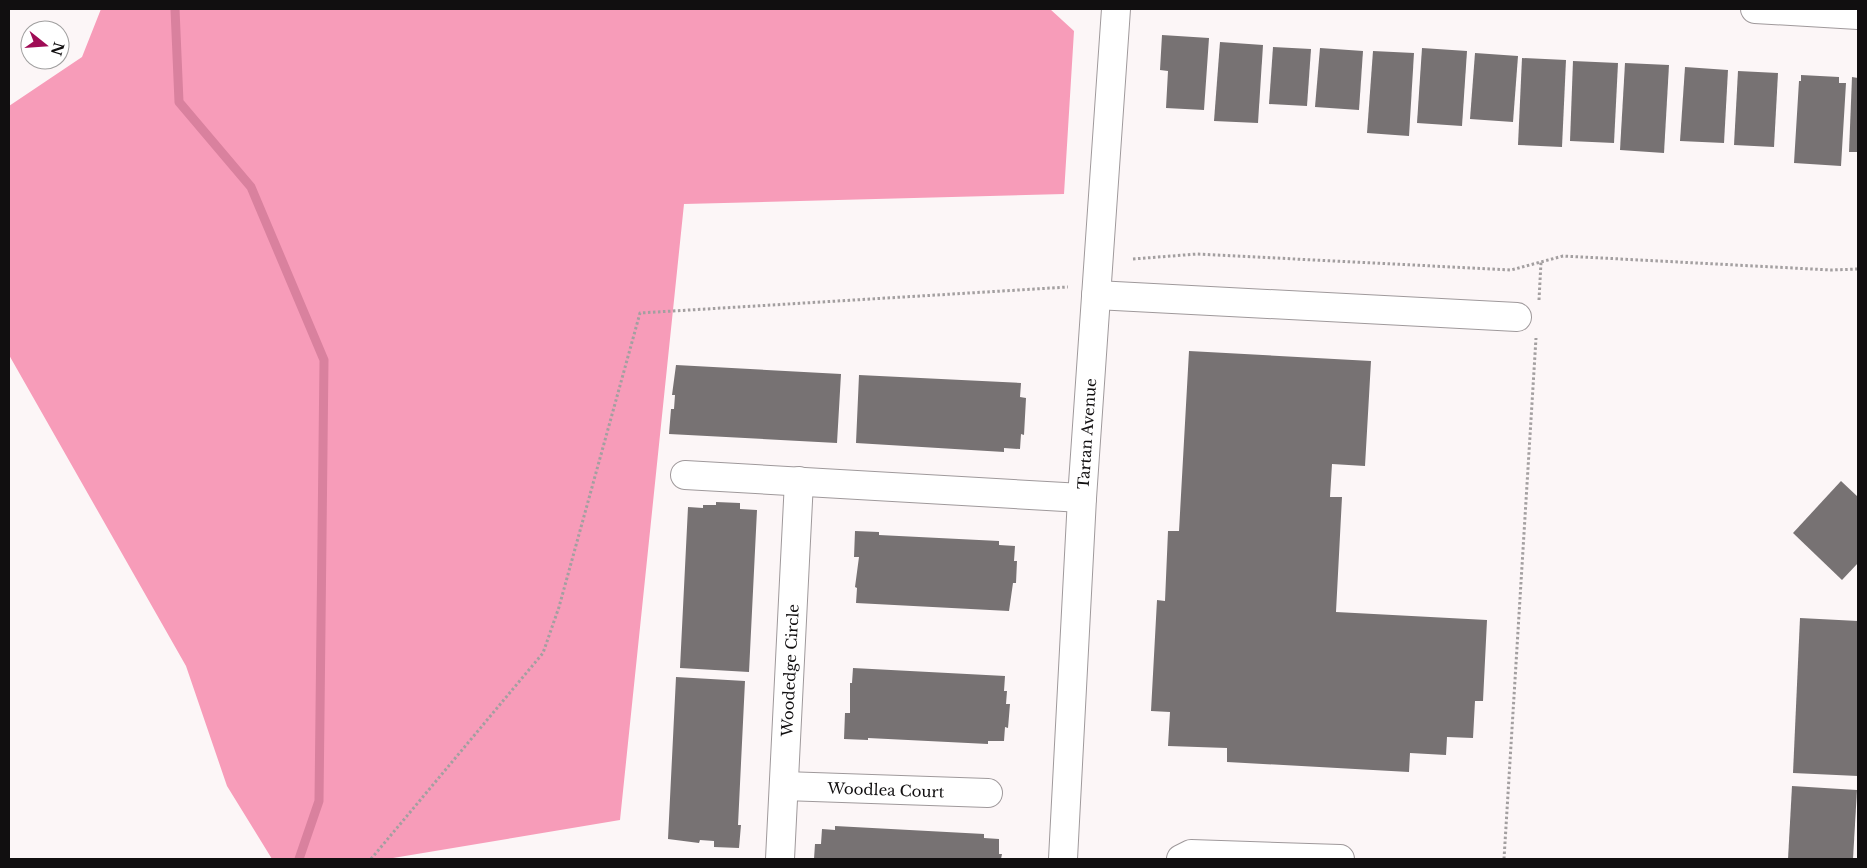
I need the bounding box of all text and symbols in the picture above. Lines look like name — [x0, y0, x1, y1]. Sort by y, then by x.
north arrow — [20, 20, 70, 70]
text: N — [47, 40, 68, 58]
street label: Tartan Avenue — [1073, 378, 1100, 490]
street label: Woodedge Circle — [777, 604, 802, 738]
street label: Woodlea Court — [826, 778, 945, 801]

